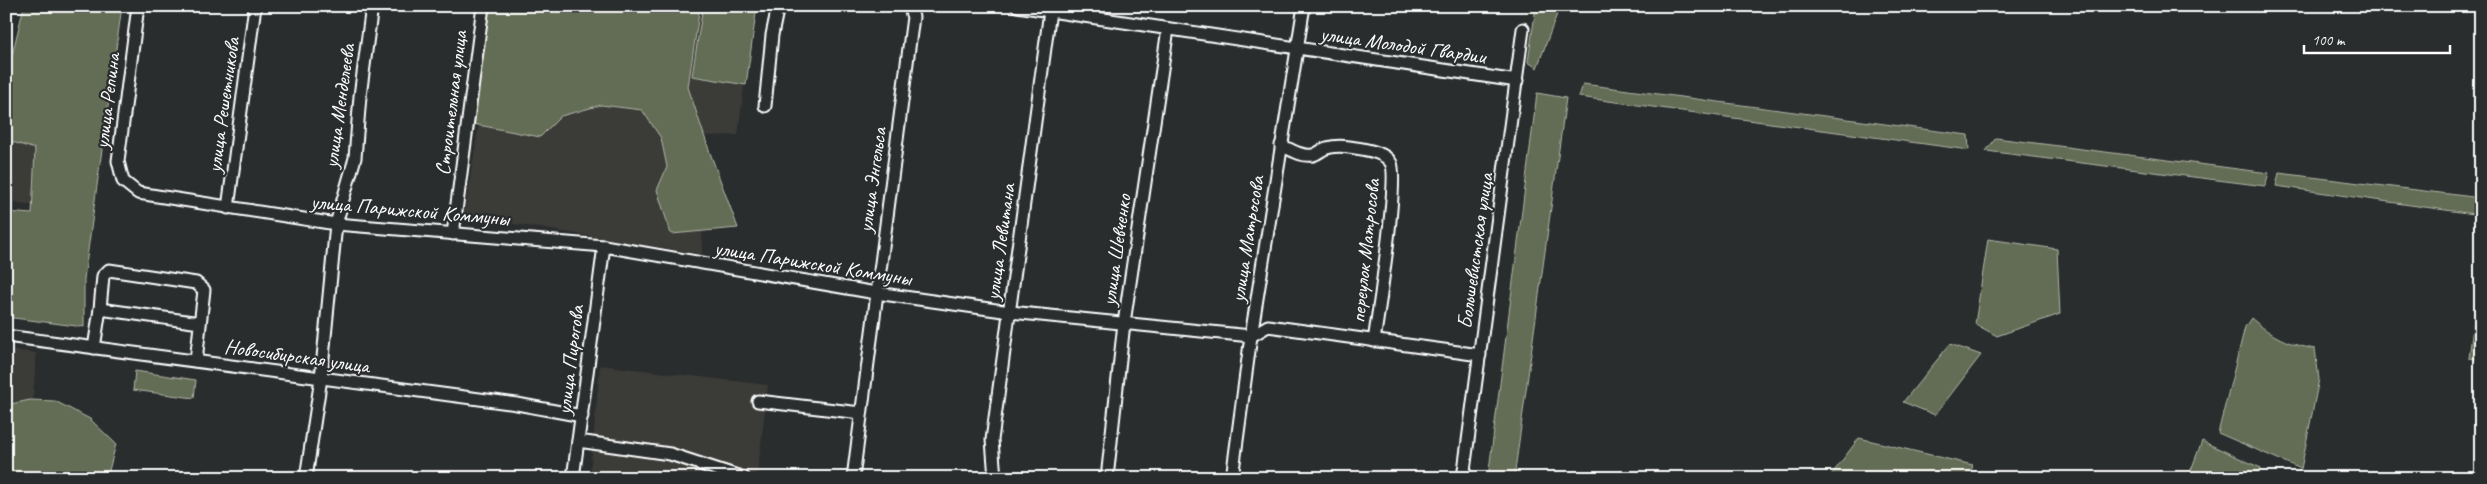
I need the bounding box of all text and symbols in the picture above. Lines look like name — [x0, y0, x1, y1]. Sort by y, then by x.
street label: улица Молодой Гвардии — [1317, 20, 1490, 70]
scale bar — [2304, 22, 2451, 54]
street label: Строительная улица — [429, 28, 473, 177]
text: 100 m — [2312, 31, 2346, 50]
street label: улица Решетникова — [200, 34, 246, 176]
street label: улица Менделеева — [317, 41, 361, 172]
street label: улица Репина — [88, 49, 126, 152]
street label: улица Энгельса — [852, 124, 892, 236]
street label: Большевистская улица — [1451, 170, 1499, 330]
street label: улица Матросова — [1224, 172, 1270, 306]
street label: переулок Матросова — [1345, 176, 1386, 324]
street label: улица Левитана — [979, 180, 1021, 304]
street label: улица Парижской Коммуны — [308, 188, 512, 232]
street label: улица Шевченко — [1095, 191, 1137, 309]
street label: улица Парижской Коммуны — [711, 234, 915, 292]
street label: улица Пирогова — [550, 302, 590, 418]
street label: Новосибирская улица — [223, 333, 373, 379]

